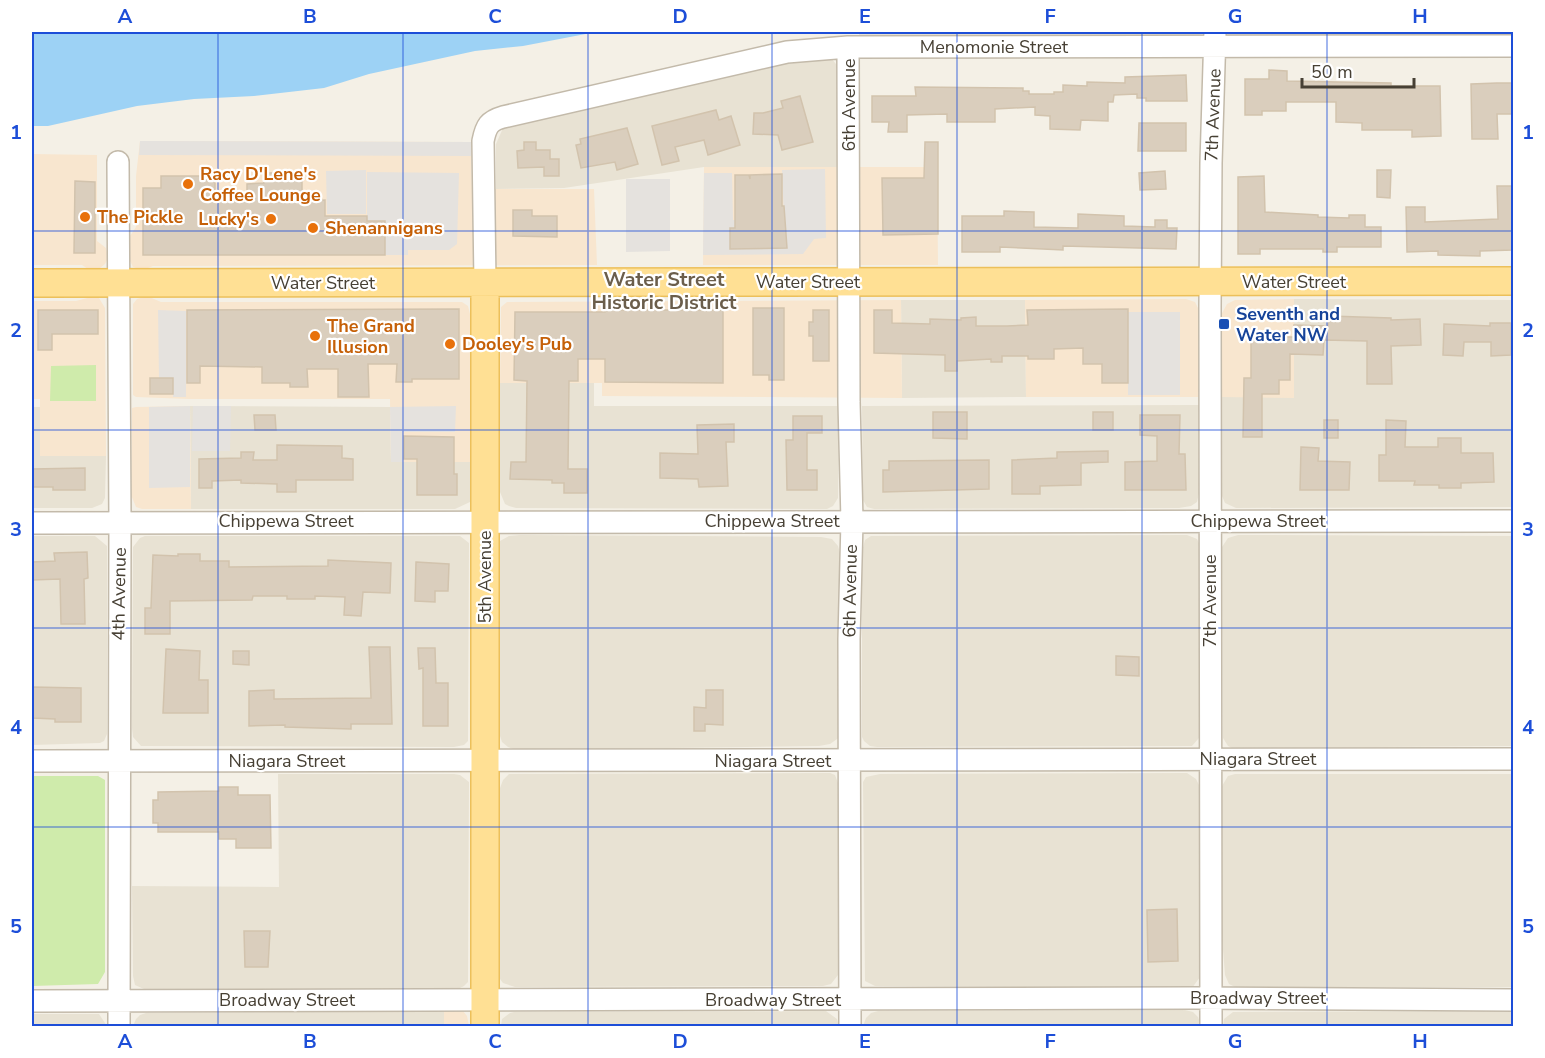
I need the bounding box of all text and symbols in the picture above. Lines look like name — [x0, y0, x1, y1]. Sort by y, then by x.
text: A — [118, 3, 133, 30]
text: B — [303, 3, 317, 30]
text: C — [488, 3, 502, 30]
text: D — [672, 3, 688, 30]
text: E — [859, 3, 871, 30]
text: F — [1044, 3, 1056, 30]
text: G — [1228, 3, 1242, 30]
text: H — [1412, 3, 1428, 30]
street label: Menomonie Street — [920, 35, 1069, 59]
scale bar — [1302, 51, 1414, 89]
street label: 6th Avenue — [837, 58, 861, 152]
text: 50 m — [1311, 60, 1353, 84]
street label: 7th Avenue — [1199, 68, 1227, 162]
text: 1 — [10, 119, 22, 146]
text: 1 — [1522, 119, 1534, 146]
place label: Racy D'Lene's Coffee Lounge — [200, 162, 321, 207]
marker: Racy D'Lene's Coffee Lounge — [181, 177, 195, 191]
place label: The Pickle — [97, 205, 183, 229]
place label: Lucky's — [198, 207, 259, 231]
marker: The Pickle — [78, 210, 92, 224]
marker: Lucky's — [264, 212, 278, 226]
place label: Shenannigans — [325, 216, 443, 240]
marker: Shenannigans — [306, 221, 320, 235]
district label: Water Street Historic District — [592, 266, 737, 316]
street label: Water Street — [756, 270, 861, 294]
street label: Water Street — [1242, 270, 1347, 294]
street label: Water Street — [271, 271, 376, 295]
place label: Seventh and Water NW — [1236, 302, 1340, 347]
place label: The Grand Illusion — [327, 314, 415, 359]
text: 2 — [10, 317, 22, 344]
marker: Seventh and Water NW — [1217, 317, 1231, 331]
text: 2 — [1522, 317, 1534, 344]
marker: The Grand Illusion — [308, 329, 322, 343]
place label: Dooley's Pub — [462, 332, 572, 356]
marker: Dooley's Pub — [443, 337, 457, 351]
street label: Chippewa Street — [218, 509, 354, 533]
street label: Chippewa Street — [704, 509, 840, 533]
street label: Chippewa Street — [1190, 509, 1326, 533]
text: 3 — [10, 516, 22, 543]
text: 3 — [1522, 516, 1534, 543]
street label: 5th Avenue — [473, 530, 497, 624]
street label: 6th Avenue — [837, 544, 863, 638]
street label: 4th Avenue — [106, 547, 132, 641]
street label: 7th Avenue — [1198, 554, 1222, 648]
text: 4 — [10, 714, 22, 741]
text: 4 — [1522, 714, 1534, 741]
street label: Niagara Street — [1200, 747, 1317, 771]
street label: Niagara Street — [229, 749, 346, 773]
street label: Niagara Street — [715, 749, 832, 773]
text: 5 — [10, 913, 22, 940]
text: 5 — [1522, 913, 1534, 940]
street label: Broadway Street — [1190, 986, 1327, 1010]
street label: Broadway Street — [219, 988, 356, 1012]
street label: Broadway Street — [705, 988, 842, 1012]
text: A — [118, 1028, 133, 1055]
text: B — [303, 1028, 317, 1055]
text: C — [488, 1028, 502, 1055]
text: D — [672, 1028, 688, 1055]
text: E — [859, 1028, 871, 1055]
text: F — [1044, 1028, 1056, 1055]
text: G — [1228, 1028, 1242, 1055]
text: H — [1412, 1028, 1428, 1055]

